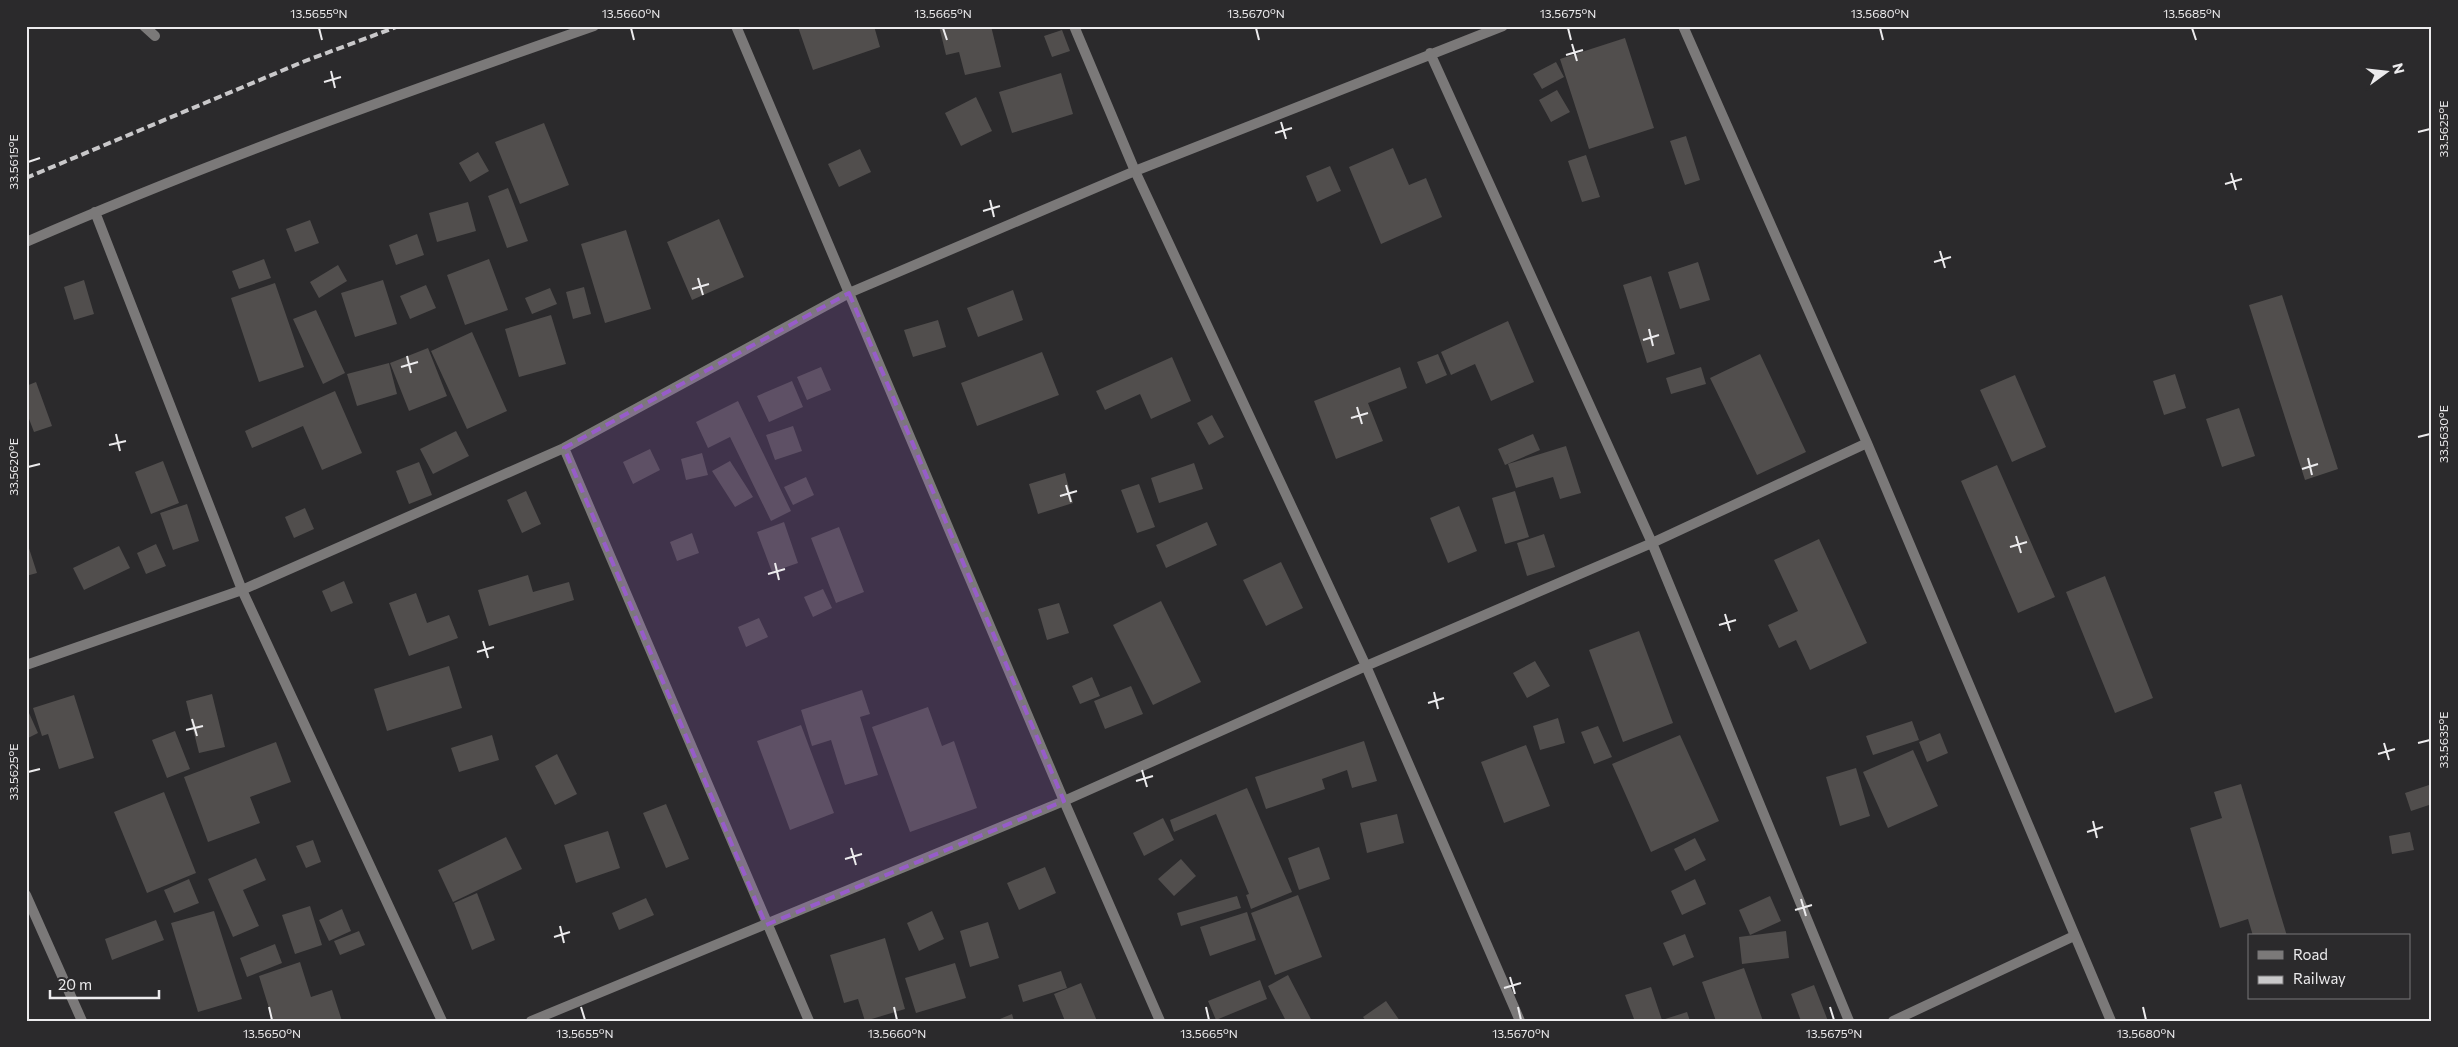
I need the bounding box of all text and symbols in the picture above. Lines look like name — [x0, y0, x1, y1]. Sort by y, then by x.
text: 13.5655°N — [290, 6, 348, 20]
text: 13.5660°N — [602, 6, 660, 20]
text: 13.5665°N — [914, 6, 972, 20]
text: 13.5670°N — [1227, 6, 1285, 20]
text: 13.5675°N — [1540, 6, 1596, 20]
text: 13.5680°N — [1851, 6, 1909, 20]
text: 13.5685°N — [2163, 6, 2221, 20]
north arrow — [2360, 48, 2410, 98]
text: N — [2389, 61, 2409, 76]
text: 33.5625°E — [2436, 101, 2450, 157]
text: 33.5615°E — [6, 134, 20, 190]
text: 33.5630°E — [2436, 405, 2450, 463]
text: 33.5620°E — [6, 438, 20, 496]
text: 33.5635°E — [2436, 712, 2450, 768]
text: 33.5625°E — [6, 744, 20, 800]
legend — [2248, 934, 2410, 1000]
text: Road — [2293, 945, 2328, 963]
scale bar — [50, 967, 159, 999]
text: Railway — [2293, 969, 2346, 987]
text: 20 m — [58, 975, 92, 993]
text: 13.5650°N — [243, 1026, 301, 1040]
text: 13.5655°N — [556, 1026, 614, 1040]
text: 13.5660°N — [868, 1026, 926, 1040]
text: 13.5665°N — [1180, 1026, 1238, 1040]
text: 13.5670°N — [1492, 1026, 1550, 1040]
text: 13.5675°N — [1806, 1026, 1862, 1040]
text: 13.5680°N — [2117, 1026, 2175, 1040]

